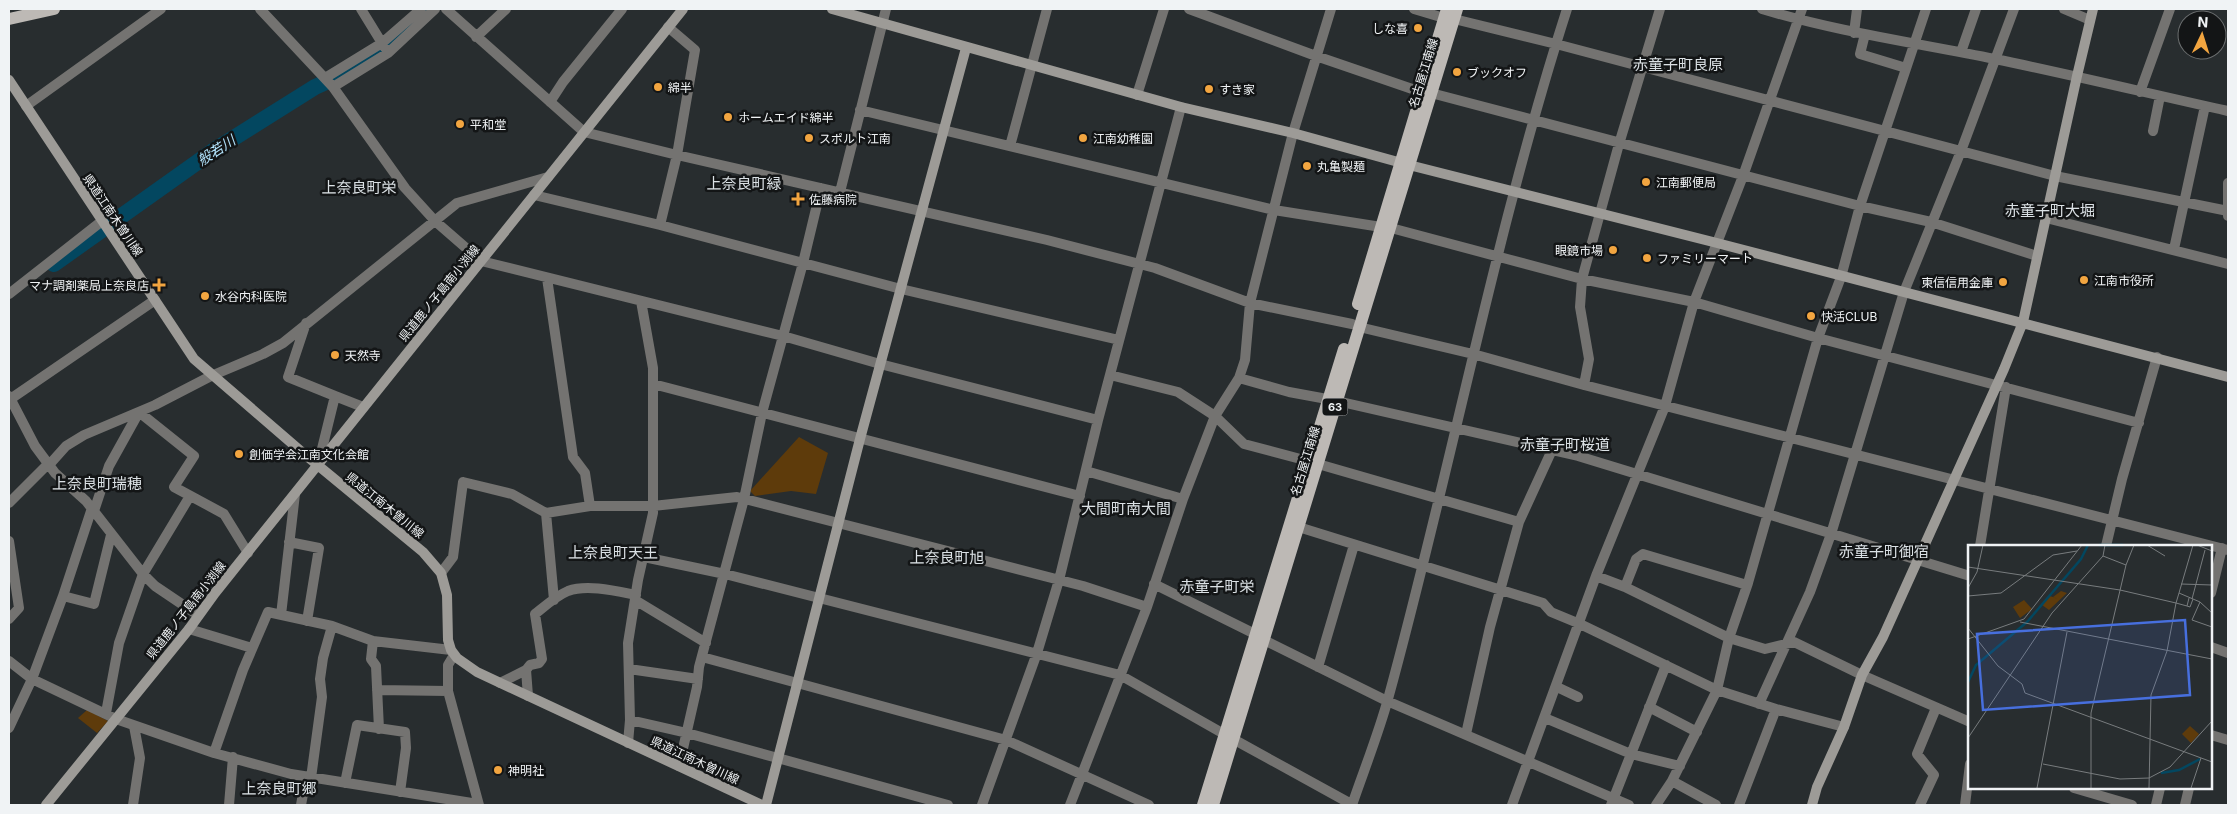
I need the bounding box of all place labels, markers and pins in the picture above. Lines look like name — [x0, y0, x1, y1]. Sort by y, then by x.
place label: しな喜 — [1372, 21, 1408, 36]
marker: しな喜 — [1412, 22, 1424, 34]
place label: ブックオフ — [1467, 65, 1527, 80]
marker: ブックオフ — [1451, 66, 1463, 78]
place label: 綿半 — [668, 80, 692, 95]
marker: 綿半 — [652, 81, 664, 93]
place label: すき家 — [1219, 82, 1255, 97]
marker: すき家 — [1203, 83, 1215, 95]
place label: ホームエイド綿半 — [738, 110, 834, 125]
marker: ホームエイド綿半 — [722, 111, 734, 123]
place label: 平和堂 — [470, 117, 506, 132]
marker: 平和堂 — [454, 118, 466, 130]
place label: スポルト江南 — [819, 131, 891, 146]
place label: 江南幼稚園 — [1093, 131, 1153, 146]
marker: スポルト江南 — [803, 132, 815, 144]
marker: 江南幼稚園 — [1077, 132, 1089, 144]
place label: 丸亀製麺 — [1317, 159, 1365, 174]
marker: 丸亀製麺 — [1301, 160, 1313, 172]
place label: 江南郵便局 — [1656, 175, 1716, 190]
marker: 江南郵便局 — [1640, 176, 1652, 188]
marker: 佐藤病院 — [791, 192, 805, 206]
place label: 佐藤病院 — [809, 192, 857, 207]
place label: 眼鏡市場 — [1555, 243, 1603, 258]
marker: 眼鏡市場 — [1607, 244, 1619, 256]
place label: ファミリーマート — [1657, 251, 1753, 266]
marker: ファミリーマート — [1641, 252, 1653, 264]
place label: 江南市役所 — [2094, 273, 2154, 288]
marker: 江南市役所 — [2078, 274, 2090, 286]
place label: 東信信用金庫 — [1921, 275, 1993, 290]
marker: 東信信用金庫 — [1997, 276, 2009, 288]
place label: マナ調剤薬局上奈良店 — [29, 278, 149, 293]
marker: マナ調剤薬局上奈良店 — [153, 279, 165, 291]
place label: 水谷内科医院 — [215, 289, 287, 304]
marker: 水谷内科医院 — [199, 290, 211, 302]
place label: 快活CLUB — [1821, 309, 1877, 324]
marker: 快活CLUB — [1805, 310, 1817, 322]
place label: 天然寺 — [345, 348, 381, 363]
marker: 天然寺 — [329, 349, 341, 361]
place label: 創価学会江南文化会館 — [249, 447, 369, 462]
marker: 創価学会江南文化会館 — [233, 448, 245, 460]
place label: 神明社 — [508, 763, 544, 778]
marker: 神明社 — [492, 764, 504, 776]

